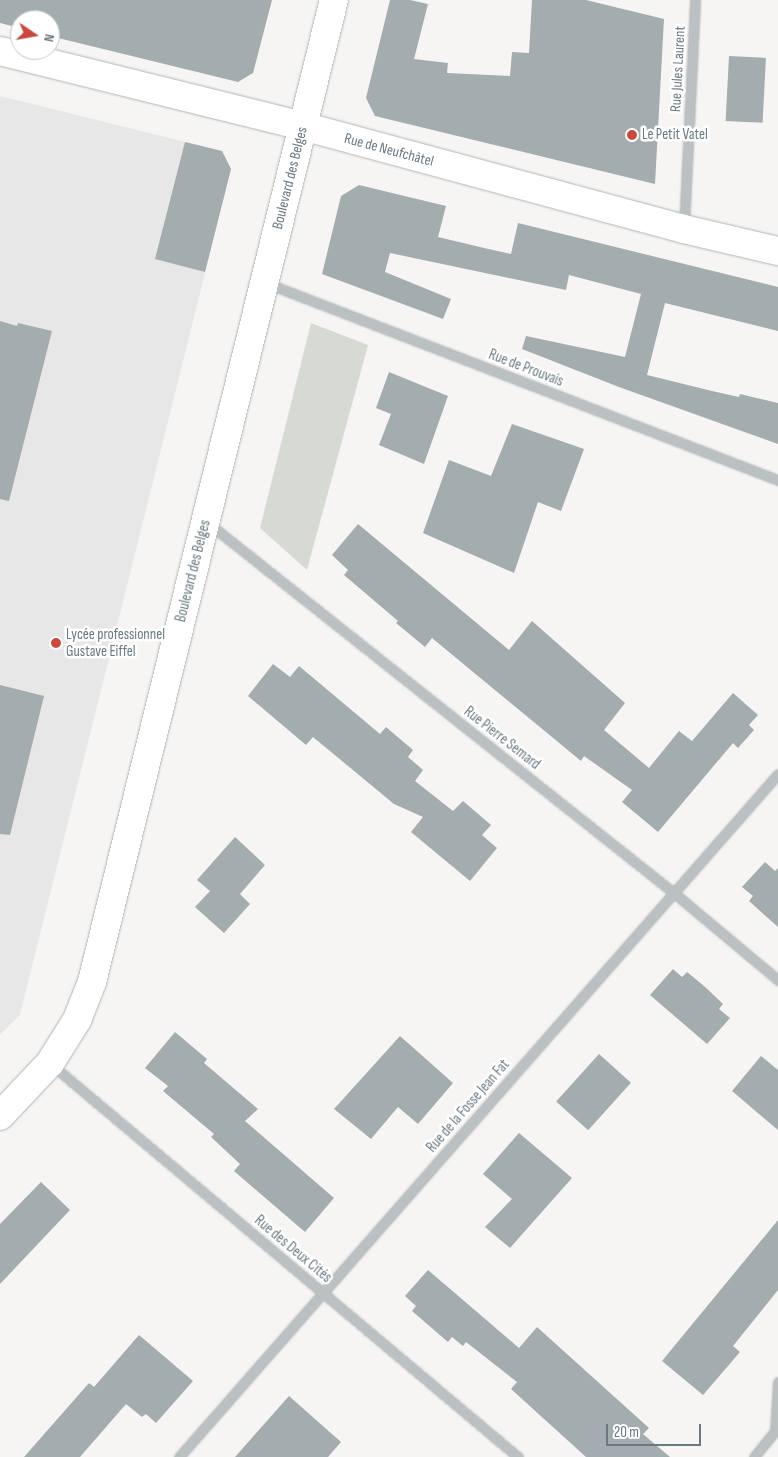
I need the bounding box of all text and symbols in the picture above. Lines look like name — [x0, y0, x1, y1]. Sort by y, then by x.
north arrow — [10, 10, 60, 60]
street label: Rue Jules Laurent — [667, 25, 689, 113]
text: N — [40, 33, 58, 43]
street label: Boulevard des Belges — [269, 125, 311, 231]
place label: Le Petit Vatel — [642, 126, 708, 144]
street label: Rue de Neufchâtel — [342, 129, 436, 171]
marker: Le Petit Vatel — [626, 129, 638, 141]
street label: Rue de Prouvais — [486, 345, 566, 391]
street label: Boulevard des Belges — [172, 518, 214, 624]
place label: Lycée professionnel Gustave Eiffel — [66, 625, 165, 660]
marker: Lycée professionnel Gustave Eiffel — [50, 637, 62, 649]
street label: Rue Pierre Semard — [460, 703, 544, 773]
street label: Rue de la Fosse Jean Fat — [423, 1056, 513, 1156]
street label: Rue des Deux Cités — [251, 1211, 335, 1287]
scale bar — [608, 1414, 703, 1446]
text: 20 m — [614, 1423, 639, 1442]

